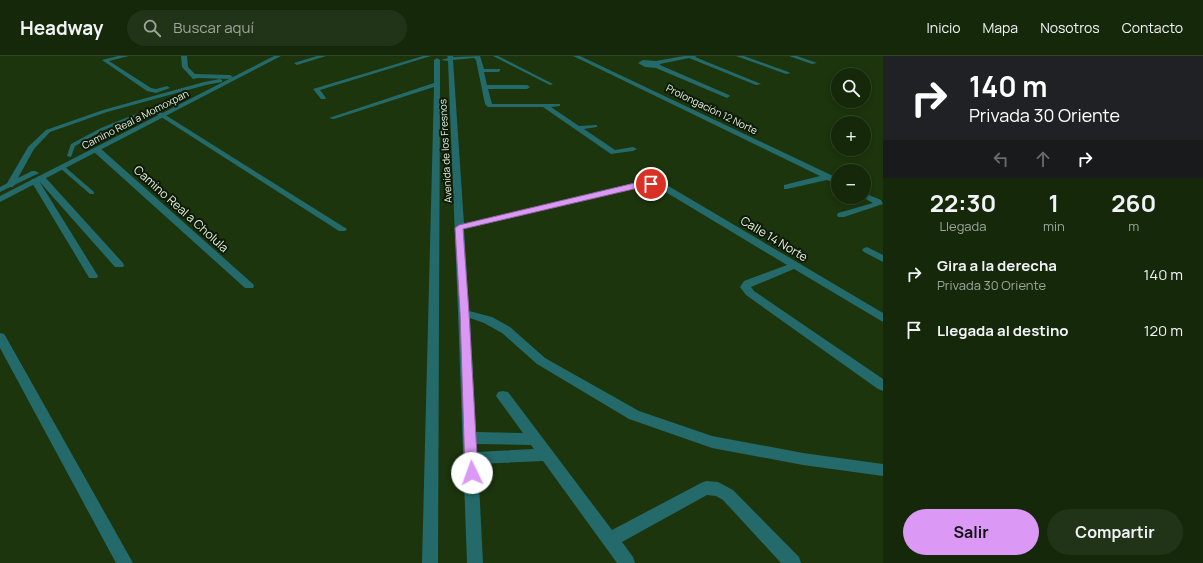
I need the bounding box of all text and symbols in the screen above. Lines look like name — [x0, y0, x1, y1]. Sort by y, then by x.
search box — [127, 10, 407, 46]
text: Headway — [20, 15, 103, 41]
icon: search — [141, 17, 163, 39]
text: Buscar aquí — [173, 17, 254, 38]
text: Inicio — [927, 18, 961, 37]
text: Mapa — [983, 18, 1018, 37]
text: Nosotros — [1040, 18, 1100, 37]
text: Contacto — [1122, 18, 1183, 37]
text: 140 m — [969, 67, 1048, 105]
map controls — [831, 68, 871, 204]
button: search — [831, 68, 871, 108]
icon: right — [903, 72, 955, 124]
street label: Prolongación 12 Norte — [664, 81, 760, 137]
street label: Camino Real a Momoxpan — [79, 86, 191, 152]
street label: Avenida de los Fresnos — [435, 99, 455, 203]
text: Privada 30 Oriente — [969, 103, 1120, 127]
button: + — [831, 116, 871, 156]
icon: left — [990, 148, 1012, 170]
icon: ahead — [1032, 148, 1054, 170]
icon: right — [1074, 148, 1096, 170]
street label: Camino Real a Cholula — [130, 161, 233, 256]
button: − — [831, 164, 871, 204]
pin — [634, 167, 668, 201]
icon: arrive — [640, 173, 662, 195]
text: 22:30 — [930, 186, 996, 219]
text: 1 — [1049, 186, 1059, 219]
text: 260 — [1111, 186, 1156, 219]
street label: Calle 14 Norte — [737, 212, 811, 265]
text: Llegada — [939, 217, 987, 235]
text: min — [1043, 217, 1065, 235]
text: m — [1128, 217, 1139, 235]
text: Gira a la derecha — [937, 255, 1057, 276]
icon: right — [903, 263, 925, 285]
text: 140 m — [1143, 264, 1183, 285]
text: Privada 30 Oriente — [937, 276, 1046, 294]
icon: arrive — [903, 319, 925, 341]
text: Llegada al destino — [937, 320, 1069, 341]
text: 120 m — [1144, 320, 1183, 341]
position arrow — [451, 452, 493, 494]
button: Salir — [903, 509, 1039, 555]
button: Compartir — [1047, 509, 1183, 555]

